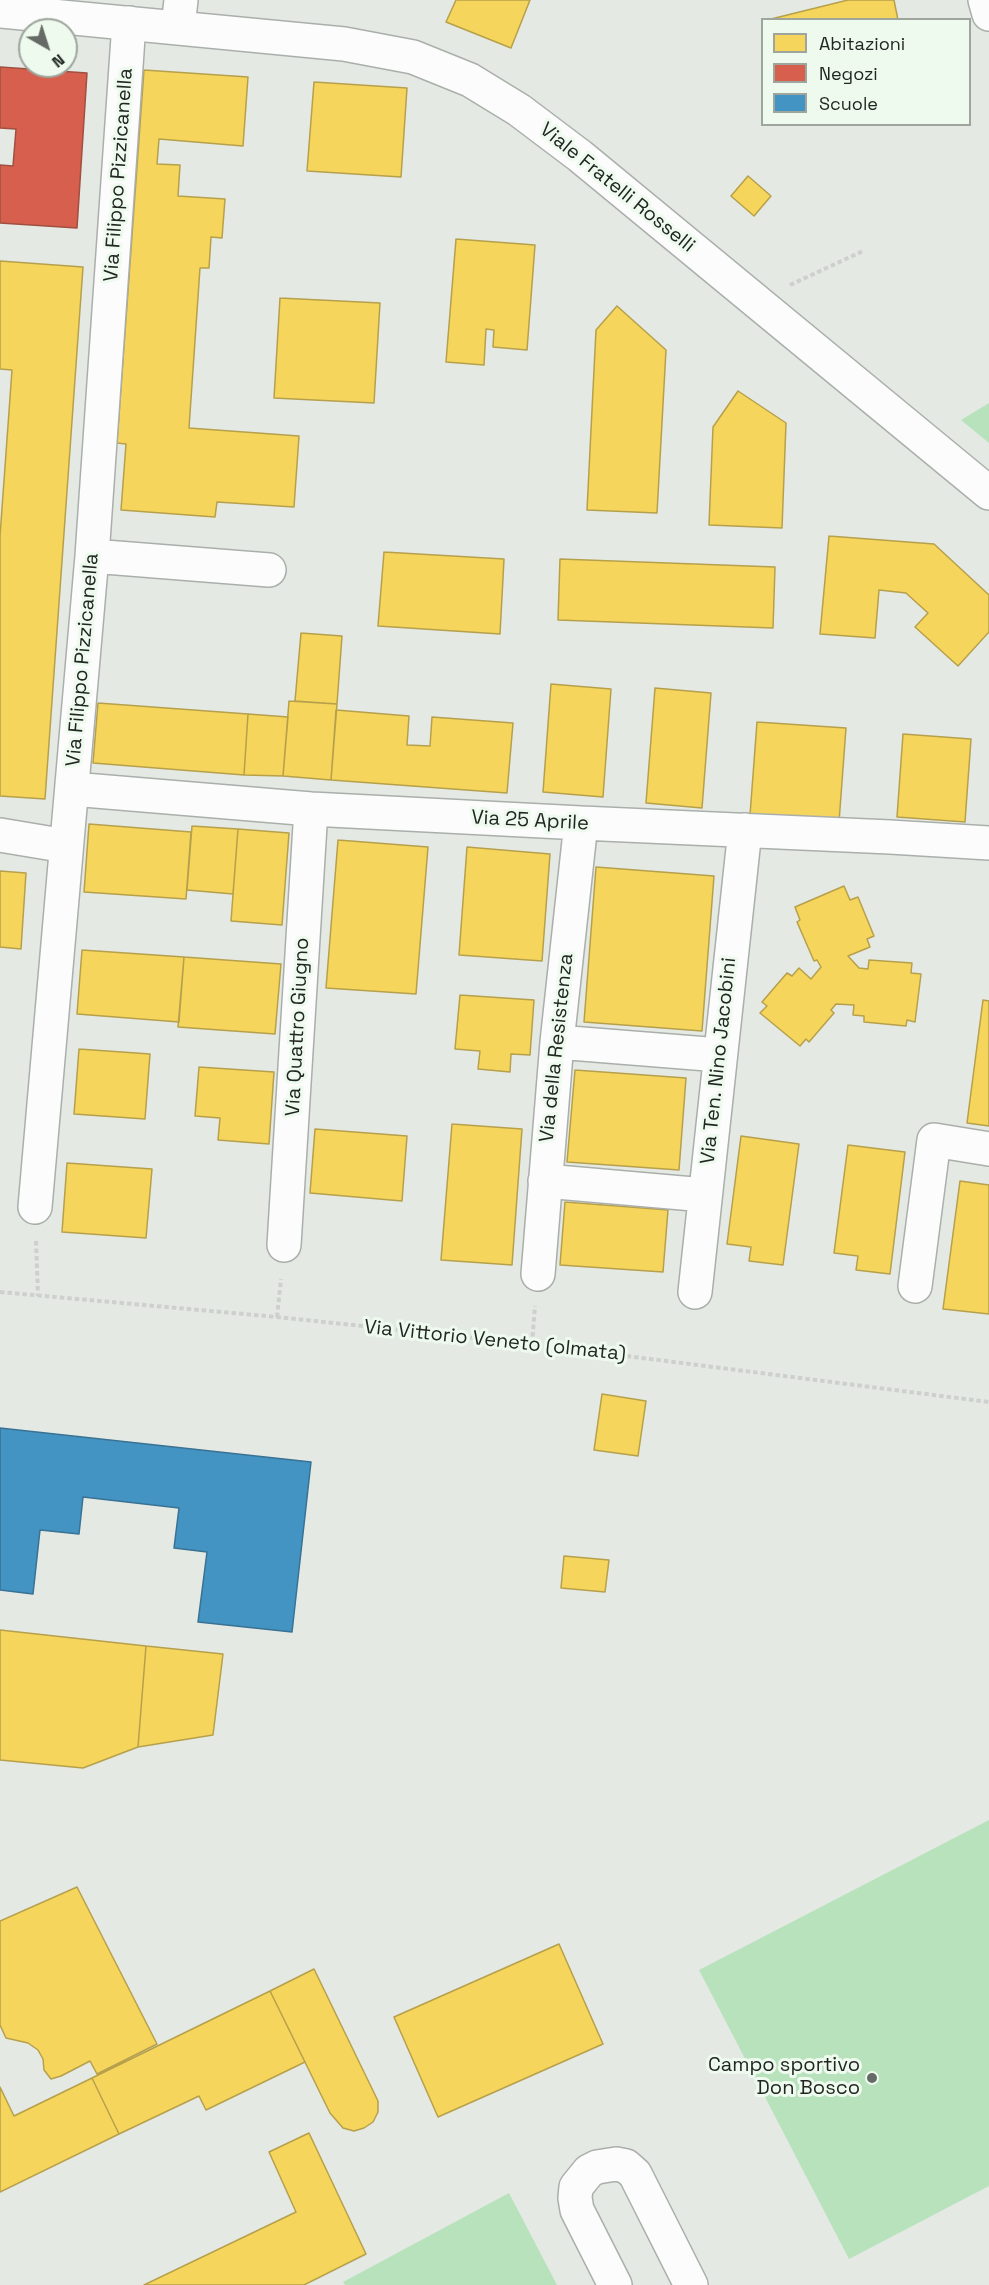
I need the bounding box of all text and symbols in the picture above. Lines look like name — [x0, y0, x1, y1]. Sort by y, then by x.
north arrow — [18, 18, 78, 78]
legend — [761, 18, 971, 126]
text: Abitazioni — [819, 32, 905, 55]
text: N — [48, 49, 69, 72]
text: Negozi — [819, 62, 878, 85]
street label: Via Filippo Pizzicanella — [100, 67, 138, 283]
text: Scuole — [819, 92, 878, 115]
street label: Viale Fratelli Rosselli — [535, 118, 699, 258]
street label: Via Filippo Pizzicanella — [62, 552, 104, 768]
street label: Via 25 Aprile — [471, 806, 589, 836]
street label: Via Quattro Giugno — [281, 937, 315, 1117]
street label: Via della Resistenza — [535, 952, 579, 1144]
street label: Via Ten. Nino Jacobini — [696, 956, 742, 1166]
street label: Via Vittorio Veneto (olmata) — [363, 1315, 627, 1367]
place label: Campo sportivo Don Bosco — [708, 2054, 860, 2101]
marker: Campo sportivo Don Bosco — [865, 2071, 879, 2085]

